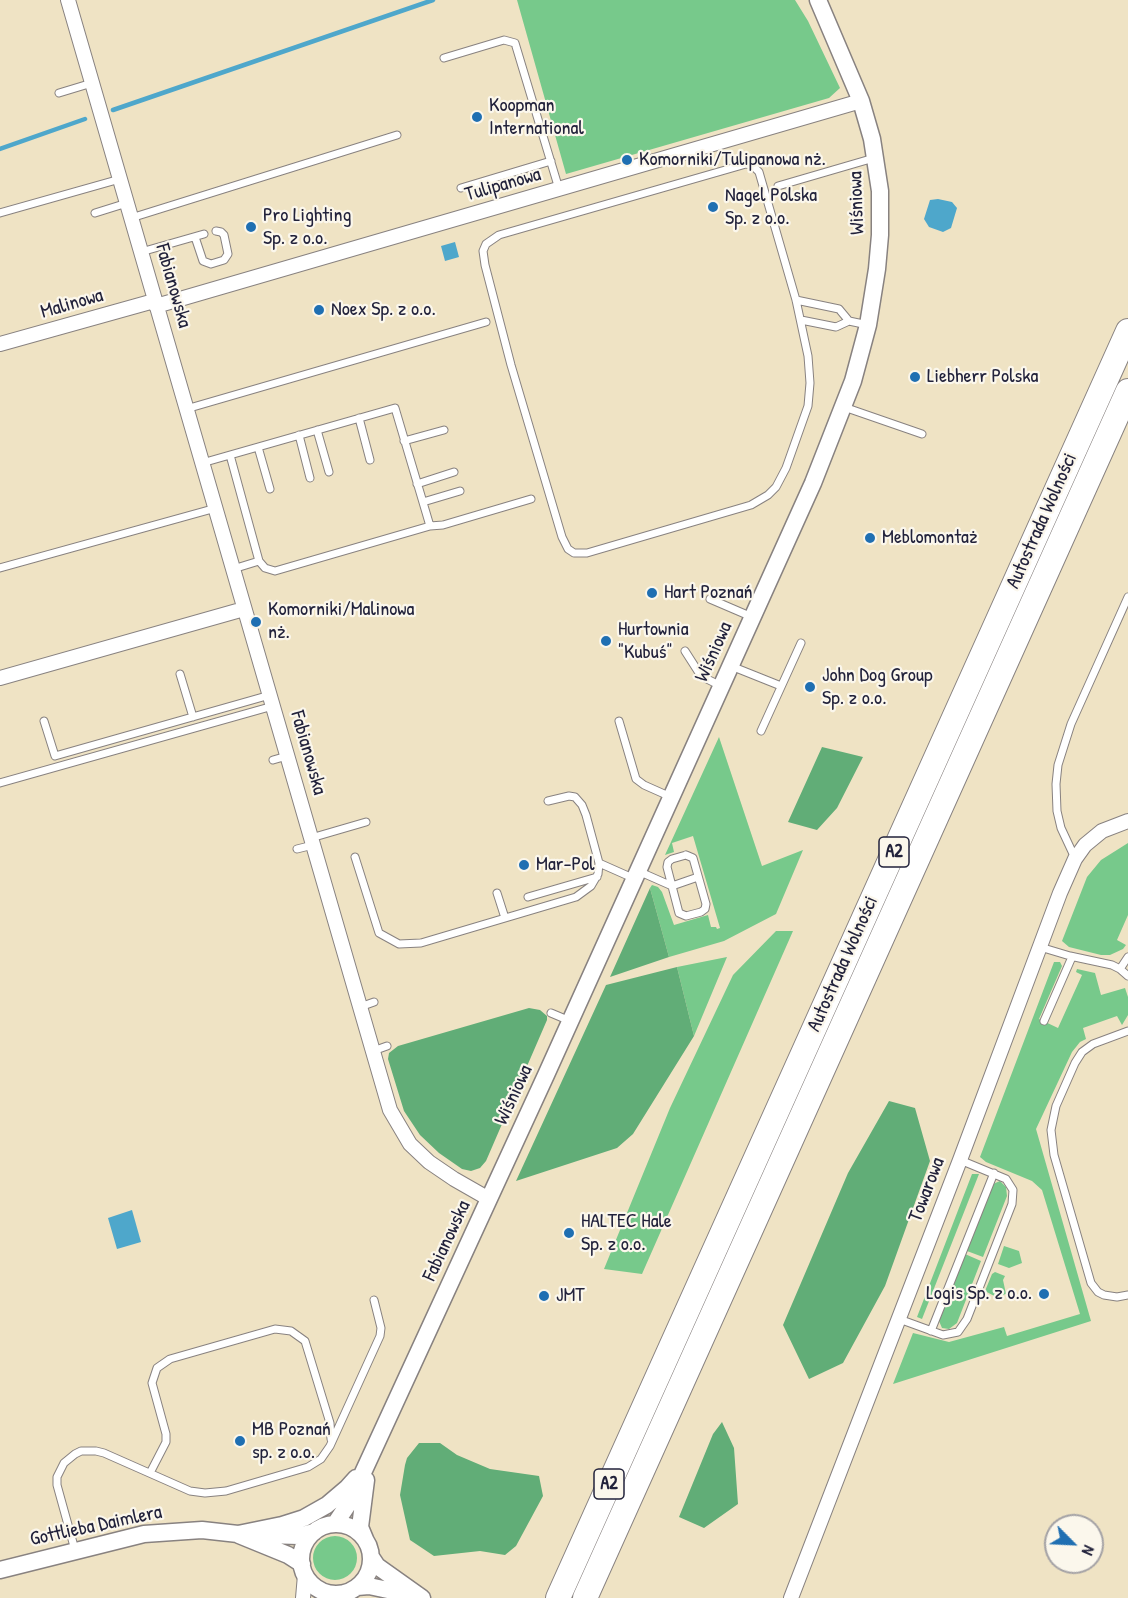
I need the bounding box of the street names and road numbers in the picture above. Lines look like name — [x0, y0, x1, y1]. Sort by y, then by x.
street label: Tulipanowa — [462, 163, 544, 207]
street label: Wiśniowa — [844, 171, 870, 235]
street label: Fabianowska — [150, 241, 196, 331]
street label: Malinowa — [38, 284, 106, 324]
street label: Autostrada Wolności — [1001, 450, 1083, 592]
street label: Wiśniowa — [690, 618, 738, 686]
street label: Fabianowska — [285, 708, 331, 798]
road number: A2 — [879, 837, 909, 867]
street label: Autostrada Wolności — [802, 893, 884, 1035]
street label: Wiśniowa — [490, 1061, 538, 1129]
street label: Towarowa — [904, 1154, 950, 1226]
street label: Fabianowska — [418, 1197, 476, 1285]
road number: A2 — [594, 1469, 624, 1499]
street label: Gottlieba Daimlera — [28, 1500, 164, 1552]

